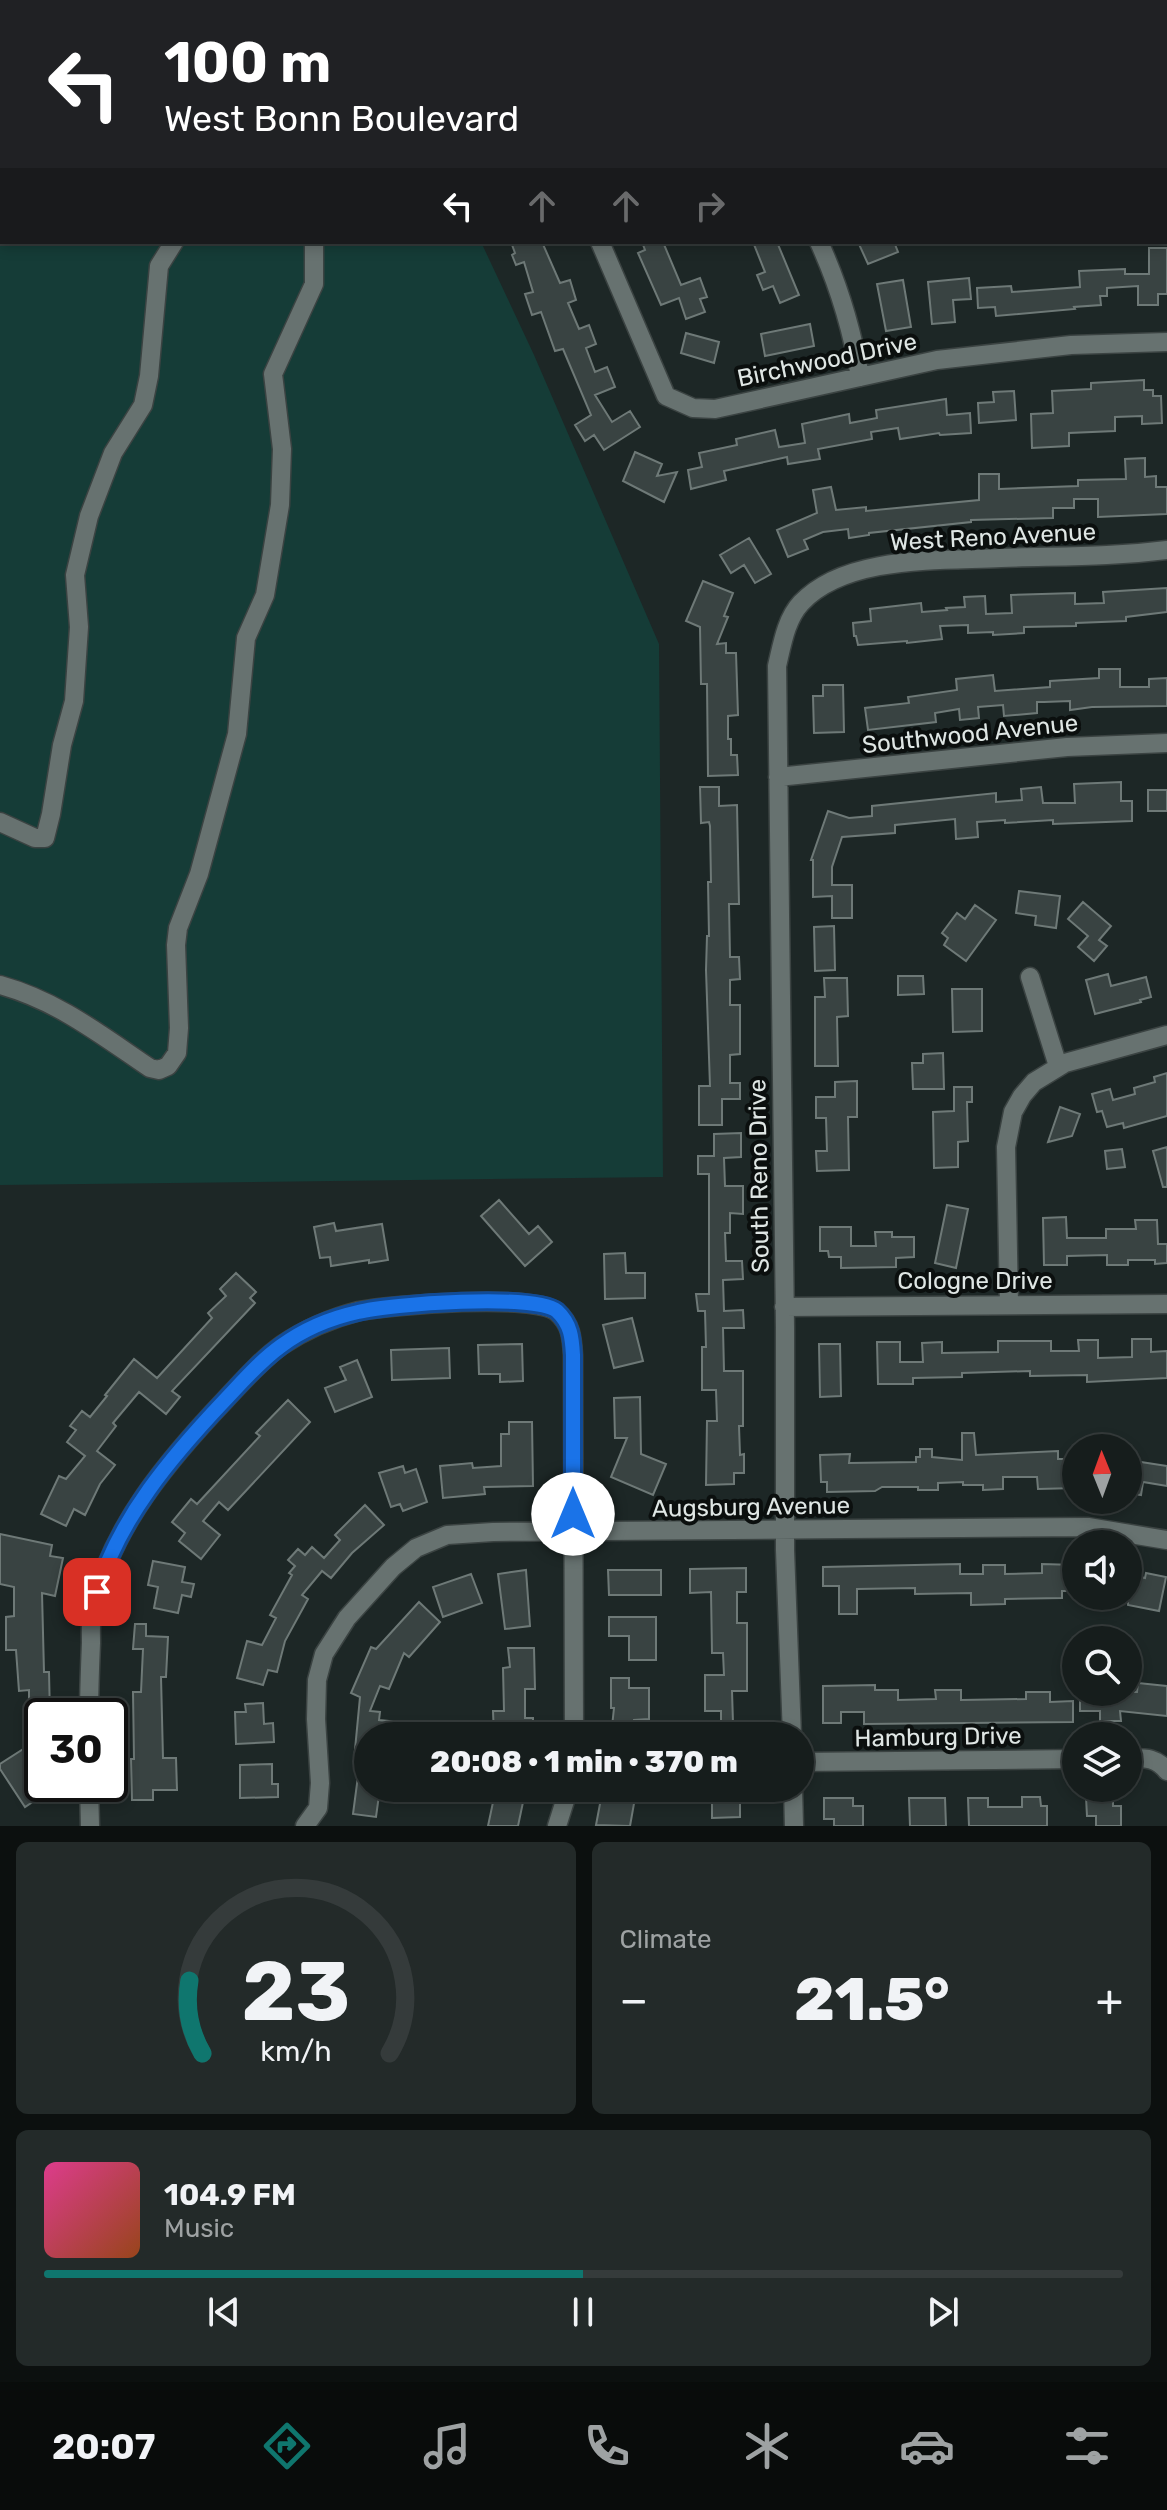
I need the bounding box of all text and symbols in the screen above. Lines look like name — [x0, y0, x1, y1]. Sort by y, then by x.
text: 100 m — [164, 30, 331, 96]
icon: left — [32, 32, 136, 136]
text: West Bonn Boulevard — [164, 97, 519, 140]
icon: left — [436, 184, 480, 228]
icon: ahead — [520, 184, 564, 228]
icon: ahead — [604, 184, 648, 228]
icon: right — [688, 184, 732, 228]
street label: Birchwood Drive — [735, 327, 919, 393]
street label: West Reno Avenue — [889, 518, 1097, 556]
street label: Southwood Avenue — [861, 709, 1079, 759]
street label: South Reno Drive — [743, 1079, 775, 1273]
street label: Cologne Drive — [897, 1267, 1053, 1295]
north arrow — [1062, 1434, 1142, 1514]
map controls — [1062, 1434, 1142, 1802]
position arrow — [531, 1472, 615, 1556]
street label: Augsburg Avenue — [652, 1491, 850, 1523]
button: sound — [1062, 1530, 1142, 1610]
pin — [63, 1558, 131, 1626]
icon: arrive — [75, 1570, 119, 1614]
button: search — [1062, 1626, 1142, 1706]
speed limit sign: 30 — [24, 1698, 128, 1802]
street label: Hamburg Drive — [854, 1722, 1022, 1752]
button: layers — [1062, 1722, 1142, 1802]
text: 20:08 · 1 min · 370 m — [430, 1744, 738, 1780]
text: Climate — [620, 1924, 712, 1955]
text: 23 — [241, 1942, 350, 2041]
text: 21.5° — [794, 1964, 950, 2035]
text: − — [620, 1974, 648, 2026]
text: + — [1096, 1974, 1123, 2026]
text: km/h — [260, 2034, 331, 2068]
text: 104.9 FM — [164, 2177, 296, 2213]
text: Music — [164, 2213, 234, 2244]
icon: previous — [202, 2290, 246, 2334]
icon: pause — [561, 2290, 605, 2334]
icon: next — [921, 2290, 965, 2334]
icon: directions — [259, 2418, 315, 2474]
icon: music — [419, 2418, 475, 2474]
icon: phone — [579, 2418, 635, 2474]
icon: climate — [739, 2418, 795, 2474]
icon: car — [899, 2418, 955, 2474]
icon: filters — [1059, 2418, 1115, 2474]
text: 20:07 — [52, 2425, 155, 2468]

